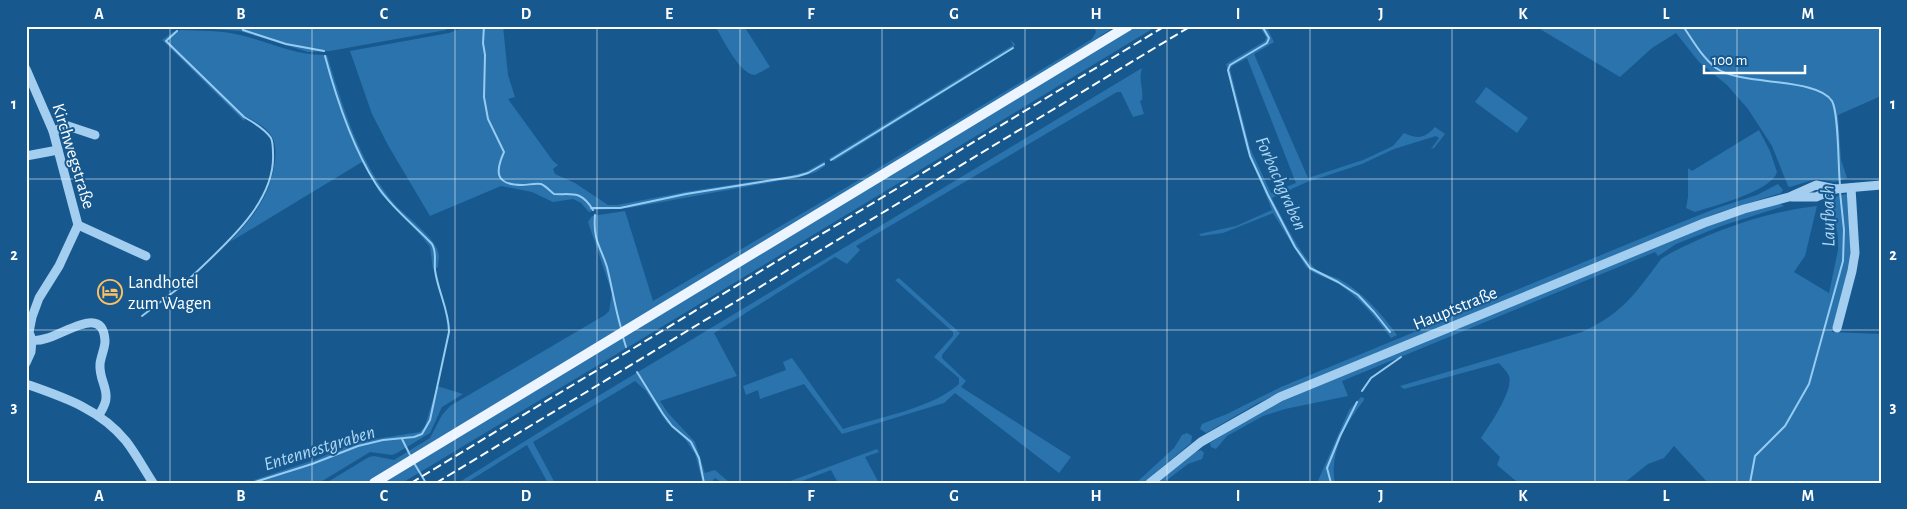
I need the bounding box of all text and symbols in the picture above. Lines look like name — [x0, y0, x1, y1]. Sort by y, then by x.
text: A — [94, 6, 104, 22]
text: B — [236, 6, 246, 22]
text: C — [380, 6, 389, 22]
text: D — [521, 6, 532, 22]
text: E — [665, 6, 673, 22]
text: F — [807, 6, 815, 22]
text: G — [949, 6, 959, 22]
text: H — [1090, 6, 1102, 22]
text: I — [1236, 6, 1240, 22]
text: J — [1378, 6, 1384, 22]
text: K — [1518, 6, 1528, 22]
text: L — [1663, 6, 1670, 22]
text: M — [1802, 6, 1814, 22]
scale bar — [1704, 42, 1806, 74]
text: 100 m — [1712, 53, 1747, 68]
text: 1 — [11, 96, 17, 112]
text: 1 — [1890, 96, 1896, 112]
street label: Kirchwegstraße — [48, 101, 98, 211]
water label: Forbachgraben — [1251, 134, 1310, 233]
water label: Laufbach — [1818, 185, 1839, 247]
text: 2 — [10, 247, 18, 263]
text: 2 — [1889, 247, 1897, 263]
place label: Landhotel zum Wagen — [128, 274, 212, 313]
hotel icon: Landhotel zum Wagen — [97, 279, 123, 305]
street label: Hauptstraße — [1411, 284, 1500, 334]
text: 3 — [11, 399, 18, 415]
text: 3 — [1890, 399, 1897, 415]
water label: Entennestgraben — [262, 423, 377, 474]
text: A — [94, 488, 104, 504]
text: B — [236, 488, 246, 504]
text: C — [380, 488, 389, 504]
text: D — [521, 488, 532, 504]
text: E — [665, 488, 673, 504]
text: F — [807, 488, 815, 504]
text: G — [949, 488, 959, 504]
text: H — [1090, 488, 1102, 504]
text: I — [1236, 488, 1240, 504]
text: J — [1378, 488, 1384, 504]
text: K — [1518, 488, 1528, 504]
text: L — [1663, 488, 1670, 504]
text: M — [1802, 488, 1814, 504]

